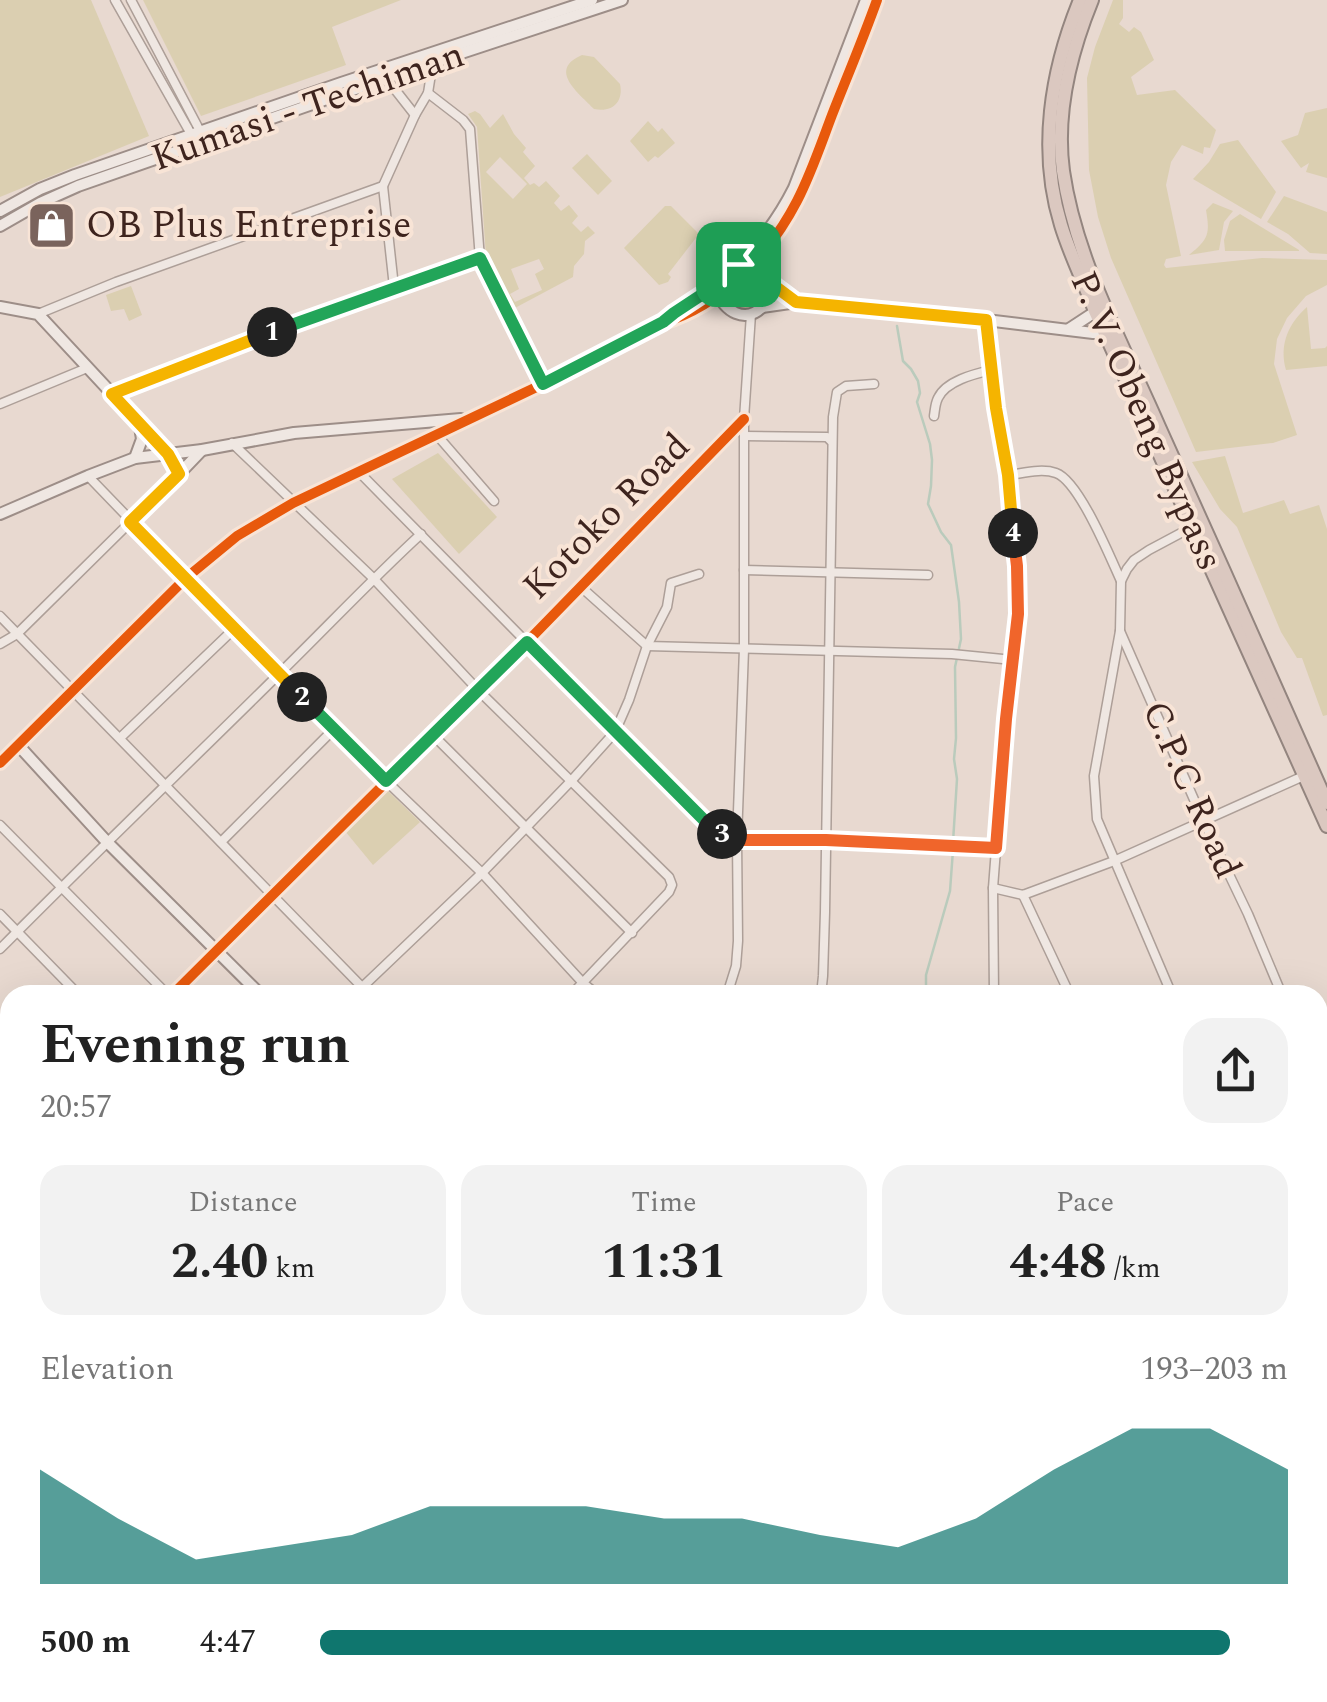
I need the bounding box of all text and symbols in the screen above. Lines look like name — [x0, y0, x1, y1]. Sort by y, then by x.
street label: Kumasi - Techiman — [144, 26, 472, 188]
place label: OB Plus Entreprise — [86, 197, 411, 255]
shop icon: OB Plus Entreprise — [25, 200, 77, 252]
pin — [696, 222, 781, 307]
icon: arrive — [711, 237, 766, 292]
street label: P. V. Obeng Bypass — [1054, 262, 1238, 580]
pin: 1 — [247, 307, 297, 357]
text: 1 — [264, 310, 280, 353]
street label: Kotoko Road — [510, 420, 704, 614]
pin: 4 — [988, 508, 1038, 558]
text: 4 — [1005, 511, 1021, 554]
pin: 2 — [277, 672, 327, 722]
text: 2 — [294, 675, 310, 718]
street label: C.P.C Road — [1126, 692, 1256, 888]
pin: 3 — [697, 809, 747, 859]
text: 3 — [714, 812, 730, 855]
text: Evening run — [40, 1004, 350, 1087]
button: share — [1183, 1018, 1288, 1123]
text: 20:57 — [40, 1083, 112, 1132]
text: Distance — [188, 1181, 298, 1224]
text: Time — [631, 1181, 697, 1224]
text: Pace — [1056, 1181, 1114, 1224]
text: 2.40 — [171, 1224, 268, 1300]
text: 11:31 — [601, 1224, 727, 1300]
text: 4:48 — [1009, 1224, 1107, 1300]
text: km — [268, 1247, 315, 1290]
text: /km — [1107, 1247, 1161, 1290]
text: Elevation — [40, 1345, 174, 1394]
text: 193–203 m — [1140, 1345, 1288, 1394]
text: 500 m — [40, 1618, 131, 1667]
text: 4:47 — [200, 1618, 256, 1667]

